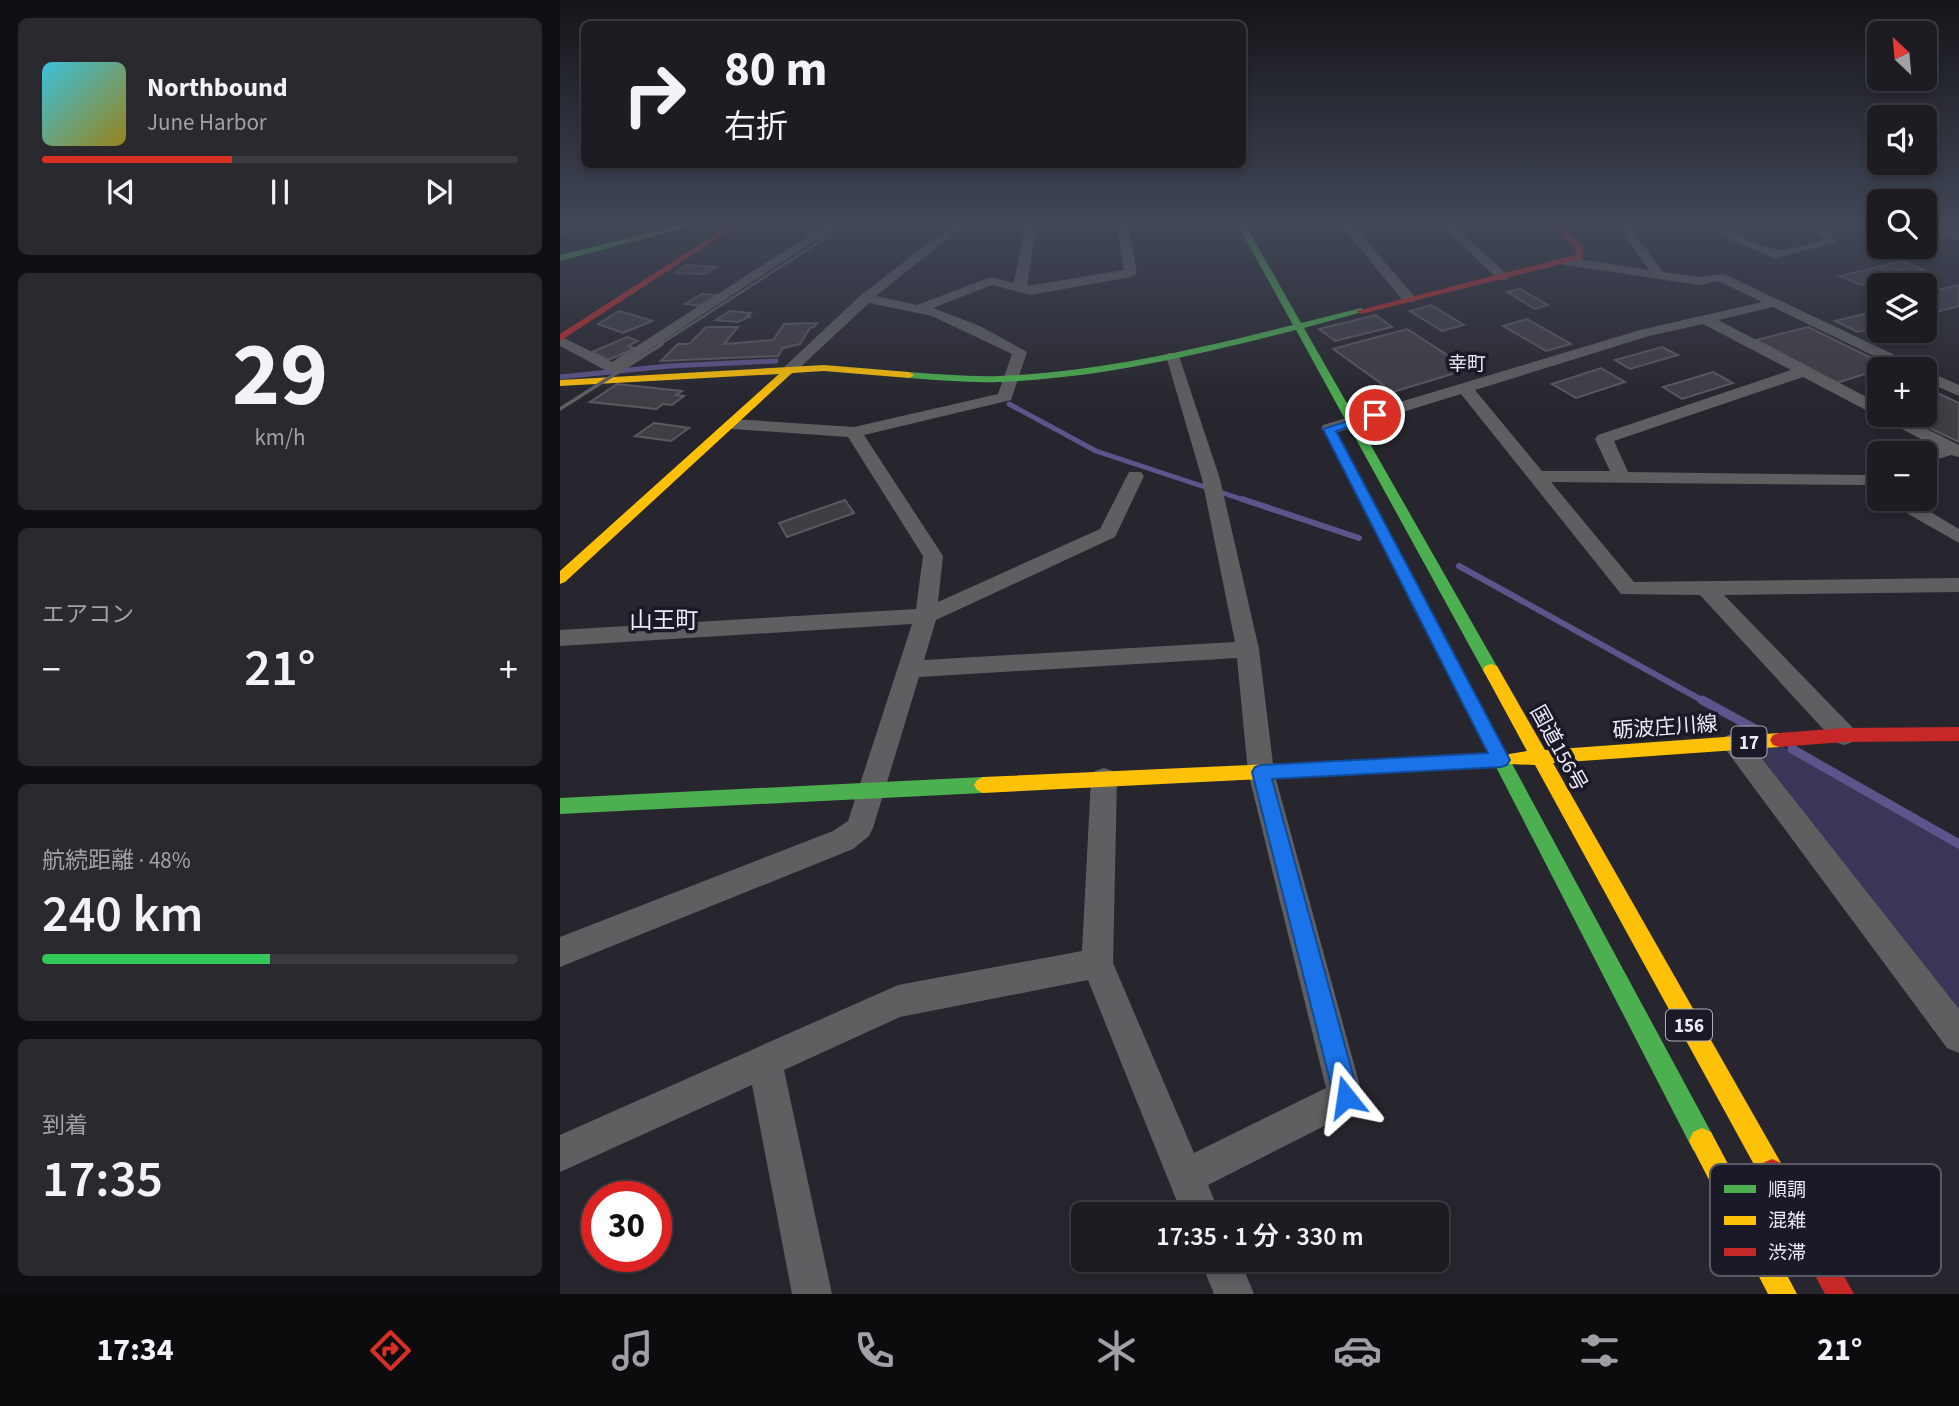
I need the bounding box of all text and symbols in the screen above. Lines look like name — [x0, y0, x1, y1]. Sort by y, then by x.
north arrow — [1867, 21, 1937, 91]
map controls — [1867, 21, 1937, 511]
text: 80 m — [724, 35, 828, 105]
icon: right — [609, 49, 700, 140]
text: Northbound — [147, 69, 288, 106]
text: 右折 — [724, 104, 788, 150]
button: sound — [1867, 105, 1937, 175]
text: June Harbor — [147, 106, 267, 139]
icon: previous — [102, 173, 140, 211]
icon: pause — [261, 173, 299, 211]
icon: next — [420, 173, 458, 211]
button: search — [1867, 189, 1937, 259]
button: layers — [1867, 273, 1937, 343]
text: 29 — [232, 311, 328, 440]
district label: 幸町 — [1448, 351, 1486, 378]
button: + — [1867, 357, 1937, 427]
pin — [1345, 385, 1405, 445]
icon: arrive — [1356, 396, 1394, 434]
text: km/h — [254, 421, 306, 454]
button: − — [1867, 441, 1937, 511]
text: エアコン — [42, 598, 134, 631]
district label: 山王町 — [630, 604, 699, 637]
text: 21° — [244, 632, 316, 706]
text: − — [42, 643, 61, 697]
text: + — [499, 643, 518, 697]
street label: 国道156号 — [1523, 699, 1595, 797]
street label: 砺波庄川線 — [1612, 708, 1718, 746]
road number: 17 — [1732, 726, 1766, 758]
text: 航続距離 · 48% — [42, 844, 191, 877]
text: 240 km — [42, 878, 203, 952]
road number: 156 — [1666, 1009, 1712, 1040]
position arrow — [1309, 1060, 1383, 1134]
text: 到着 — [42, 1109, 88, 1142]
text: 17:35 — [42, 1143, 163, 1217]
legend — [1710, 1164, 1941, 1276]
text: 順調 — [1768, 1177, 1806, 1204]
speed limit sign: 30 — [581, 1181, 672, 1272]
text: 混雑 — [1768, 1208, 1806, 1235]
text: 17:35 · 1 分 · 330 m — [1156, 1218, 1364, 1255]
text: 渋滞 — [1768, 1240, 1806, 1267]
icon: directions — [366, 1326, 415, 1375]
icon: music — [608, 1326, 657, 1375]
icon: phone — [850, 1326, 899, 1375]
icon: climate — [1092, 1326, 1141, 1375]
icon: car — [1333, 1326, 1382, 1375]
icon: filters — [1575, 1326, 1624, 1375]
text: 17:34 — [96, 1327, 174, 1373]
text: 21° — [1817, 1327, 1863, 1373]

